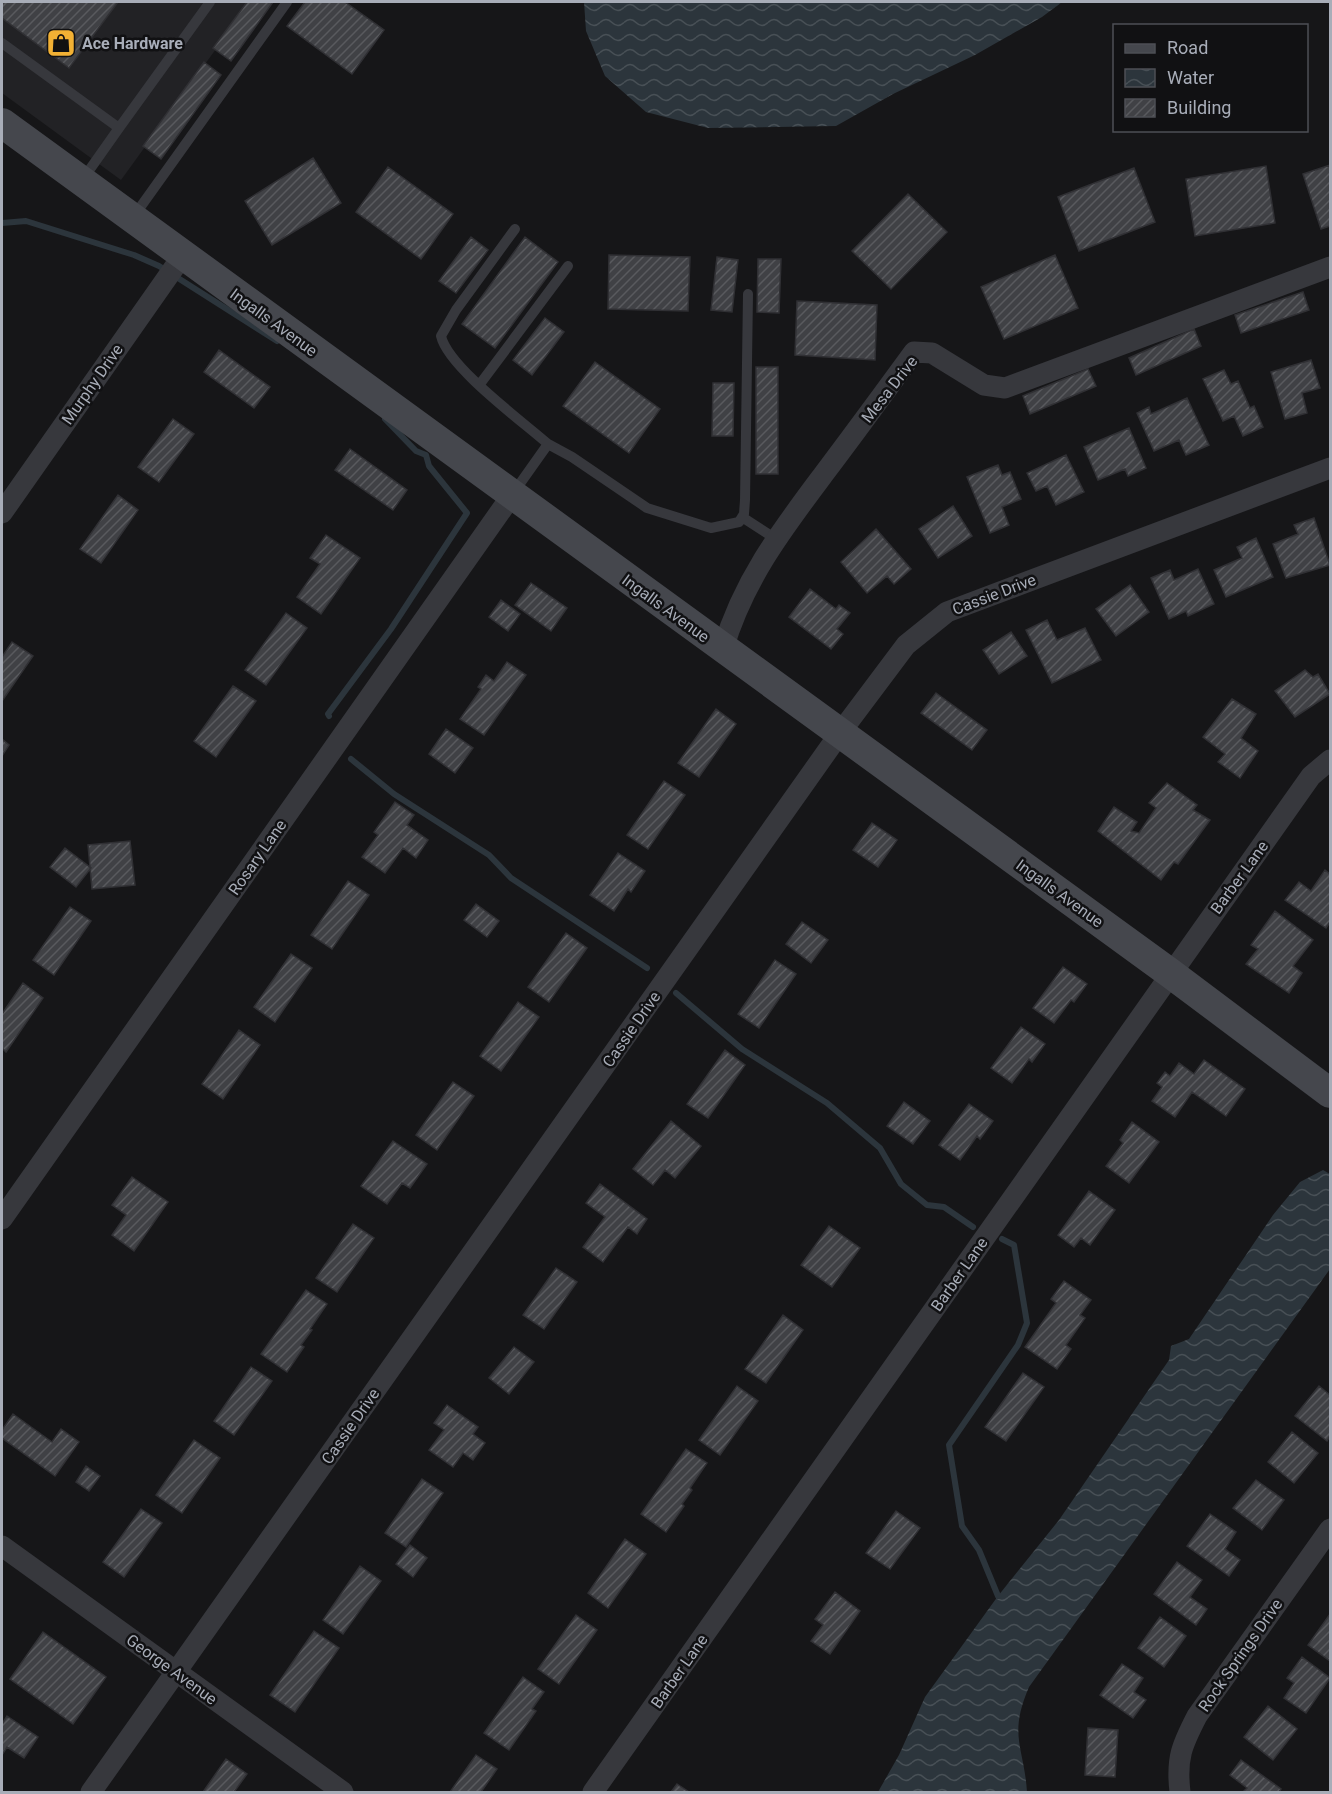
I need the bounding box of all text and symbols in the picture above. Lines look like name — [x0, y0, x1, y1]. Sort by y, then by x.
legend — [1113, 24, 1308, 132]
shop icon: Ace Hardware — [45, 27, 77, 59]
place label: Ace Hardware — [82, 34, 183, 53]
text: Road — [1167, 37, 1208, 58]
text: Water — [1167, 67, 1214, 88]
text: Building — [1167, 97, 1231, 118]
street label: Ingalls Avenue — [226, 284, 321, 360]
street label: Murphy Drive — [58, 341, 127, 428]
street label: Mesa Drive — [857, 352, 921, 426]
street label: Ingalls Avenue — [618, 570, 713, 646]
street label: Cassie Drive — [950, 570, 1039, 619]
street label: Rosary Lane — [224, 816, 290, 899]
street label: Barber Lane — [1207, 837, 1272, 918]
street label: Ingalls Avenue — [1012, 855, 1107, 931]
street label: Cassie Drive — [598, 988, 664, 1071]
street label: Barber Lane — [927, 1234, 992, 1315]
street label: Cassie Drive — [317, 1385, 383, 1468]
street label: Rock Springs Drive — [1194, 1595, 1286, 1715]
street label: George Avenue — [123, 1630, 221, 1709]
street label: Barber Lane — [647, 1631, 712, 1712]

